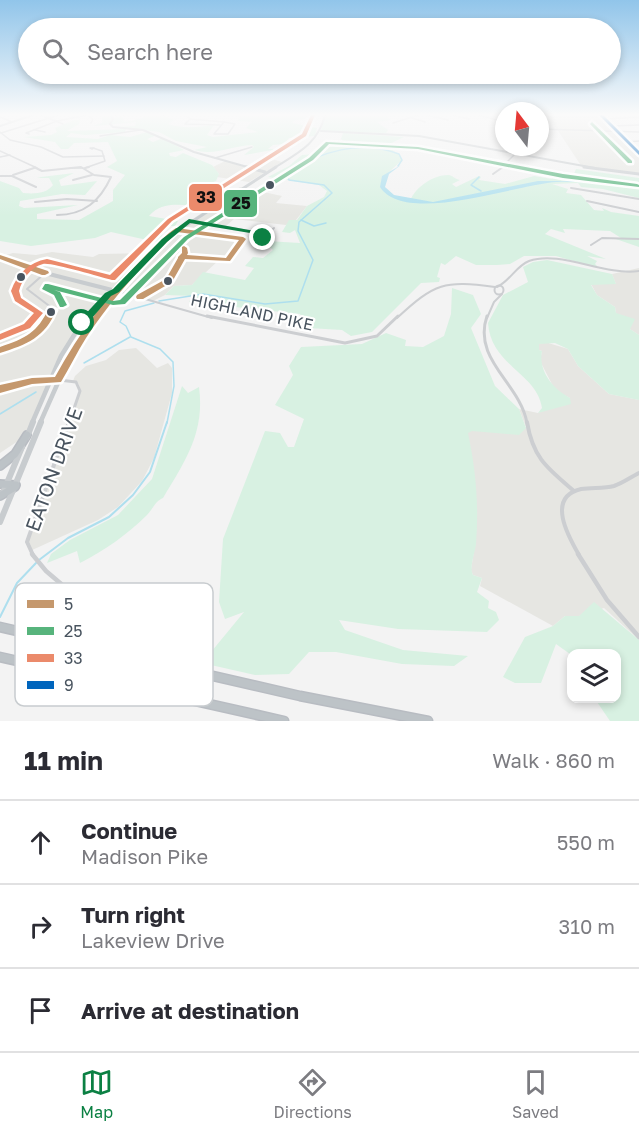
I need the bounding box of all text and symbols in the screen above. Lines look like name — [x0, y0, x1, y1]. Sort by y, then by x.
search box — [18, 18, 621, 84]
icon: search — [39, 35, 72, 68]
text: Search here — [87, 38, 213, 65]
north arrow — [495, 102, 549, 156]
unlabelled marker — [264, 179, 276, 191]
line badge: 33 — [188, 183, 223, 212]
text: 33 — [196, 187, 216, 207]
line badge: 25 — [223, 189, 258, 218]
text: 25 — [231, 193, 251, 213]
route end — [249, 224, 275, 250]
unlabelled marker — [15, 271, 27, 283]
unlabelled marker — [162, 275, 174, 287]
street label: HIGHLAND PIKE — [189, 289, 315, 335]
unlabelled marker — [45, 306, 57, 318]
route start — [68, 309, 94, 335]
street label: EATON DRIVE — [19, 404, 87, 534]
legend — [15, 583, 213, 706]
text: 5 — [64, 594, 73, 614]
text: 25 — [64, 621, 83, 641]
text: 33 — [64, 648, 83, 668]
map controls — [567, 649, 621, 703]
button: layers — [567, 649, 621, 703]
text: 9 — [64, 675, 74, 695]
text: 11 min — [24, 745, 103, 776]
text: Walk · 860 m — [492, 748, 615, 772]
text: Continue — [81, 817, 177, 844]
icon: ahead — [24, 826, 57, 859]
text: 550 m — [557, 830, 615, 854]
text: Madison Pike — [81, 844, 208, 868]
text: Turn right — [81, 901, 185, 928]
icon: right — [24, 910, 57, 943]
text: 310 m — [559, 914, 615, 938]
text: Lakeview Drive — [81, 928, 225, 952]
icon: arrive — [24, 994, 57, 1027]
text: Arrive at destination — [81, 997, 299, 1024]
tab: Map — [80, 1066, 113, 1122]
tab: Directions — [274, 1066, 352, 1122]
tab: Saved — [512, 1066, 559, 1122]

